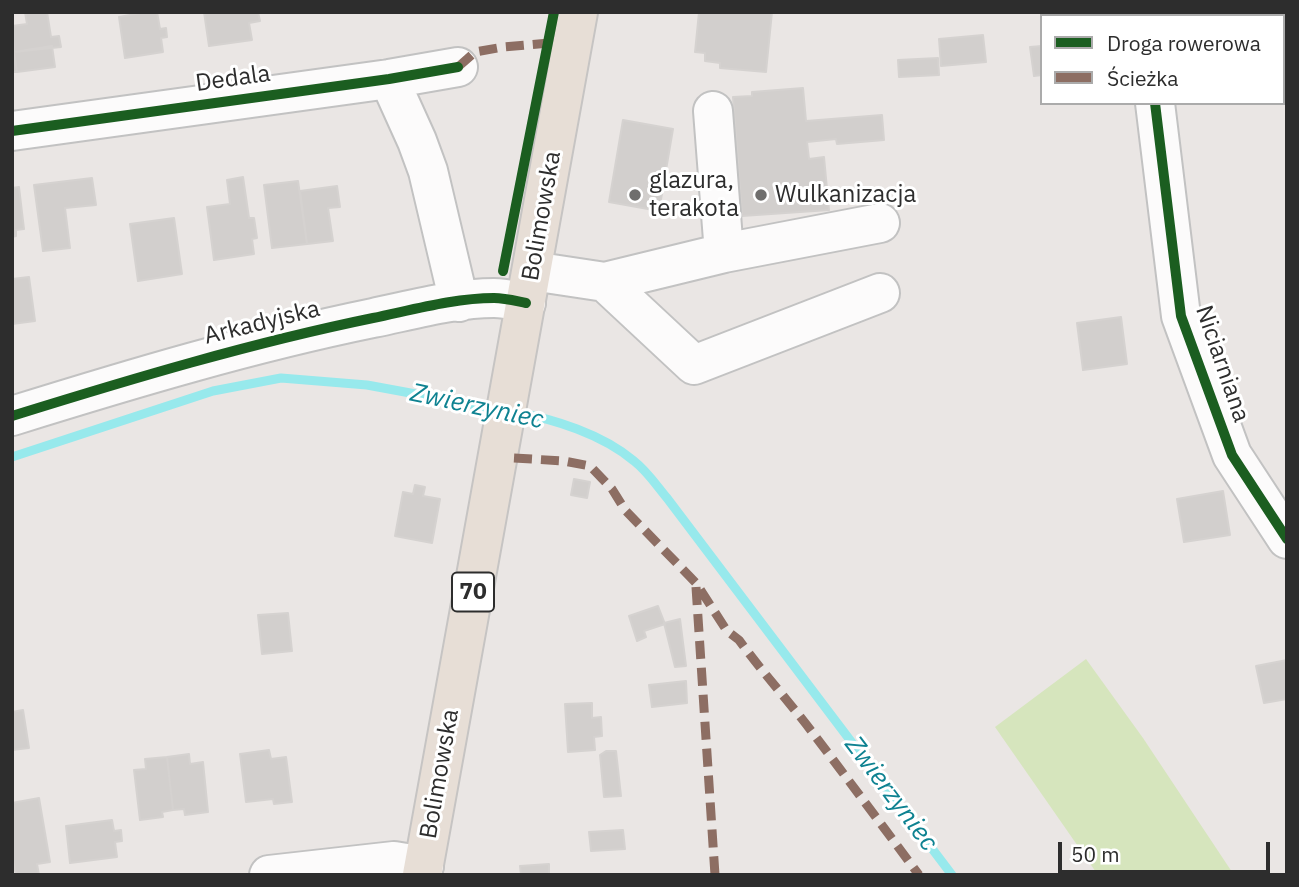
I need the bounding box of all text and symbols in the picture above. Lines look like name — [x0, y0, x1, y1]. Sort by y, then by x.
legend — [1040, 14, 1285, 105]
text: Droga rowerowa — [1107, 29, 1261, 57]
street label: Dedala — [194, 59, 272, 99]
text: Ścieżka — [1107, 64, 1178, 92]
street label: Bolimowska — [516, 149, 568, 283]
place label: glazura, terakota — [649, 167, 739, 223]
place label: Wulkanizacja — [775, 181, 916, 209]
marker: glazura, terakota — [627, 187, 643, 203]
marker: Wulkanizacja — [753, 187, 769, 203]
street label: Arkadyjska — [201, 295, 323, 351]
street label: Niciarniana — [1189, 302, 1255, 426]
water label: Zwierzyniec — [408, 378, 546, 436]
road number: 70 — [452, 572, 494, 612]
street label: Bolimowska — [414, 707, 466, 841]
water label: Zwierzyniec — [838, 731, 944, 857]
scale bar — [1061, 828, 1273, 872]
text: 50 m — [1071, 840, 1120, 868]

